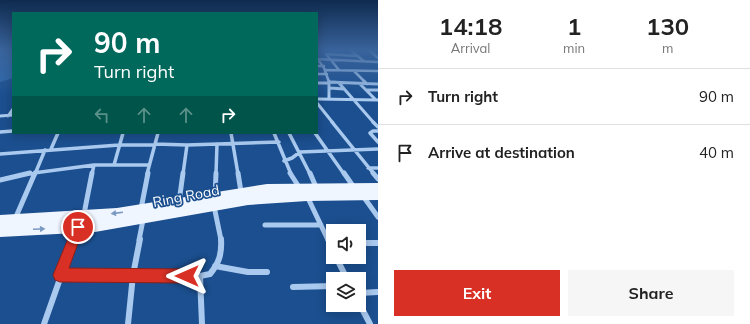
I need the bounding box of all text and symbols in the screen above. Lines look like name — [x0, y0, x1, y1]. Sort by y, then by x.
text: 14:18 — [439, 11, 502, 41]
text: 1 — [567, 11, 581, 41]
text: 130 — [646, 11, 689, 41]
text: 90 m — [94, 25, 160, 60]
icon: right — [28, 28, 80, 80]
text: Arrival — [451, 40, 490, 56]
text: min — [563, 40, 585, 56]
text: m — [662, 40, 673, 56]
text: Turn right — [94, 60, 174, 83]
icon: right — [394, 86, 416, 108]
text: Turn right — [428, 87, 498, 106]
text: 90 m — [699, 87, 734, 106]
icon: left — [91, 104, 113, 126]
icon: ahead — [133, 104, 155, 126]
icon: ahead — [175, 104, 197, 126]
icon: right — [217, 104, 239, 126]
icon: arrive — [394, 142, 416, 164]
text: Arrive at destination — [428, 143, 575, 162]
text: 40 m — [699, 143, 734, 162]
street label: Ring Road — [151, 181, 221, 211]
pin — [61, 210, 95, 244]
one-way arrow — [111, 210, 123, 216]
icon: arrive — [67, 216, 89, 238]
map controls — [326, 224, 366, 312]
button: sound — [326, 224, 366, 264]
one-way arrow — [33, 226, 45, 233]
position arrow — [166, 255, 208, 297]
button: Exit — [394, 270, 560, 316]
button: Share — [568, 270, 734, 316]
button: layers — [326, 272, 366, 312]

